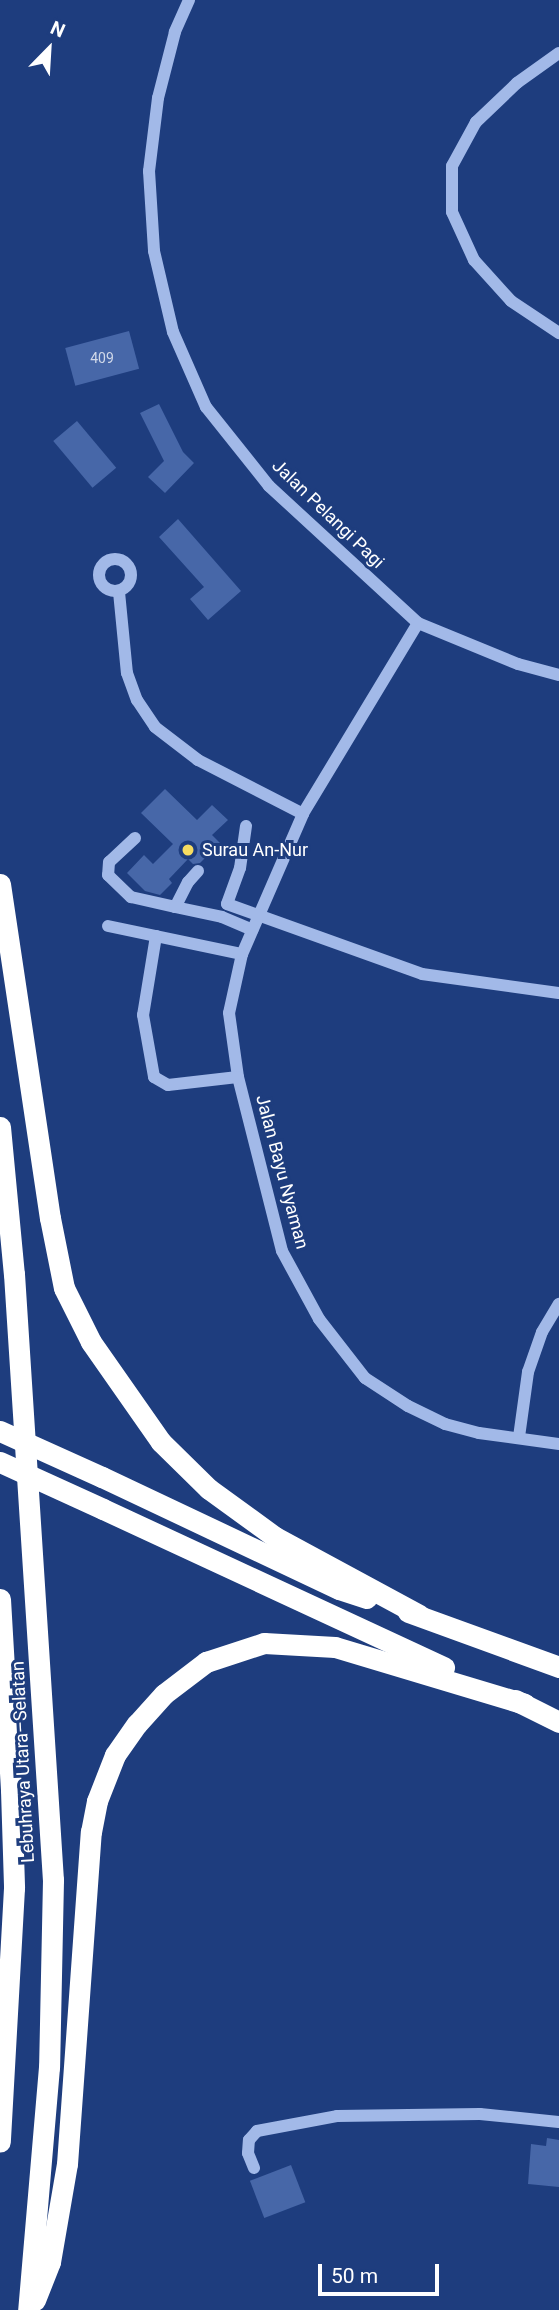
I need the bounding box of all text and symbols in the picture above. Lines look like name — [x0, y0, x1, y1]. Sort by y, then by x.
north arrow — [14, 14, 84, 84]
text: N — [47, 16, 69, 43]
house number: 409 — [90, 350, 114, 366]
street label: Jalan Pelangi Pagi — [267, 455, 389, 573]
place label: Surau An-Nur — [202, 839, 308, 861]
marker: Surau An-Nur — [180, 842, 196, 858]
street label: Jalan Bayu Nyaman — [251, 1093, 313, 1251]
street label: Lebuhraya Utara–Selatan — [7, 1661, 39, 1863]
scale bar — [321, 2250, 442, 2294]
text: 50 m — [331, 2264, 378, 2288]

